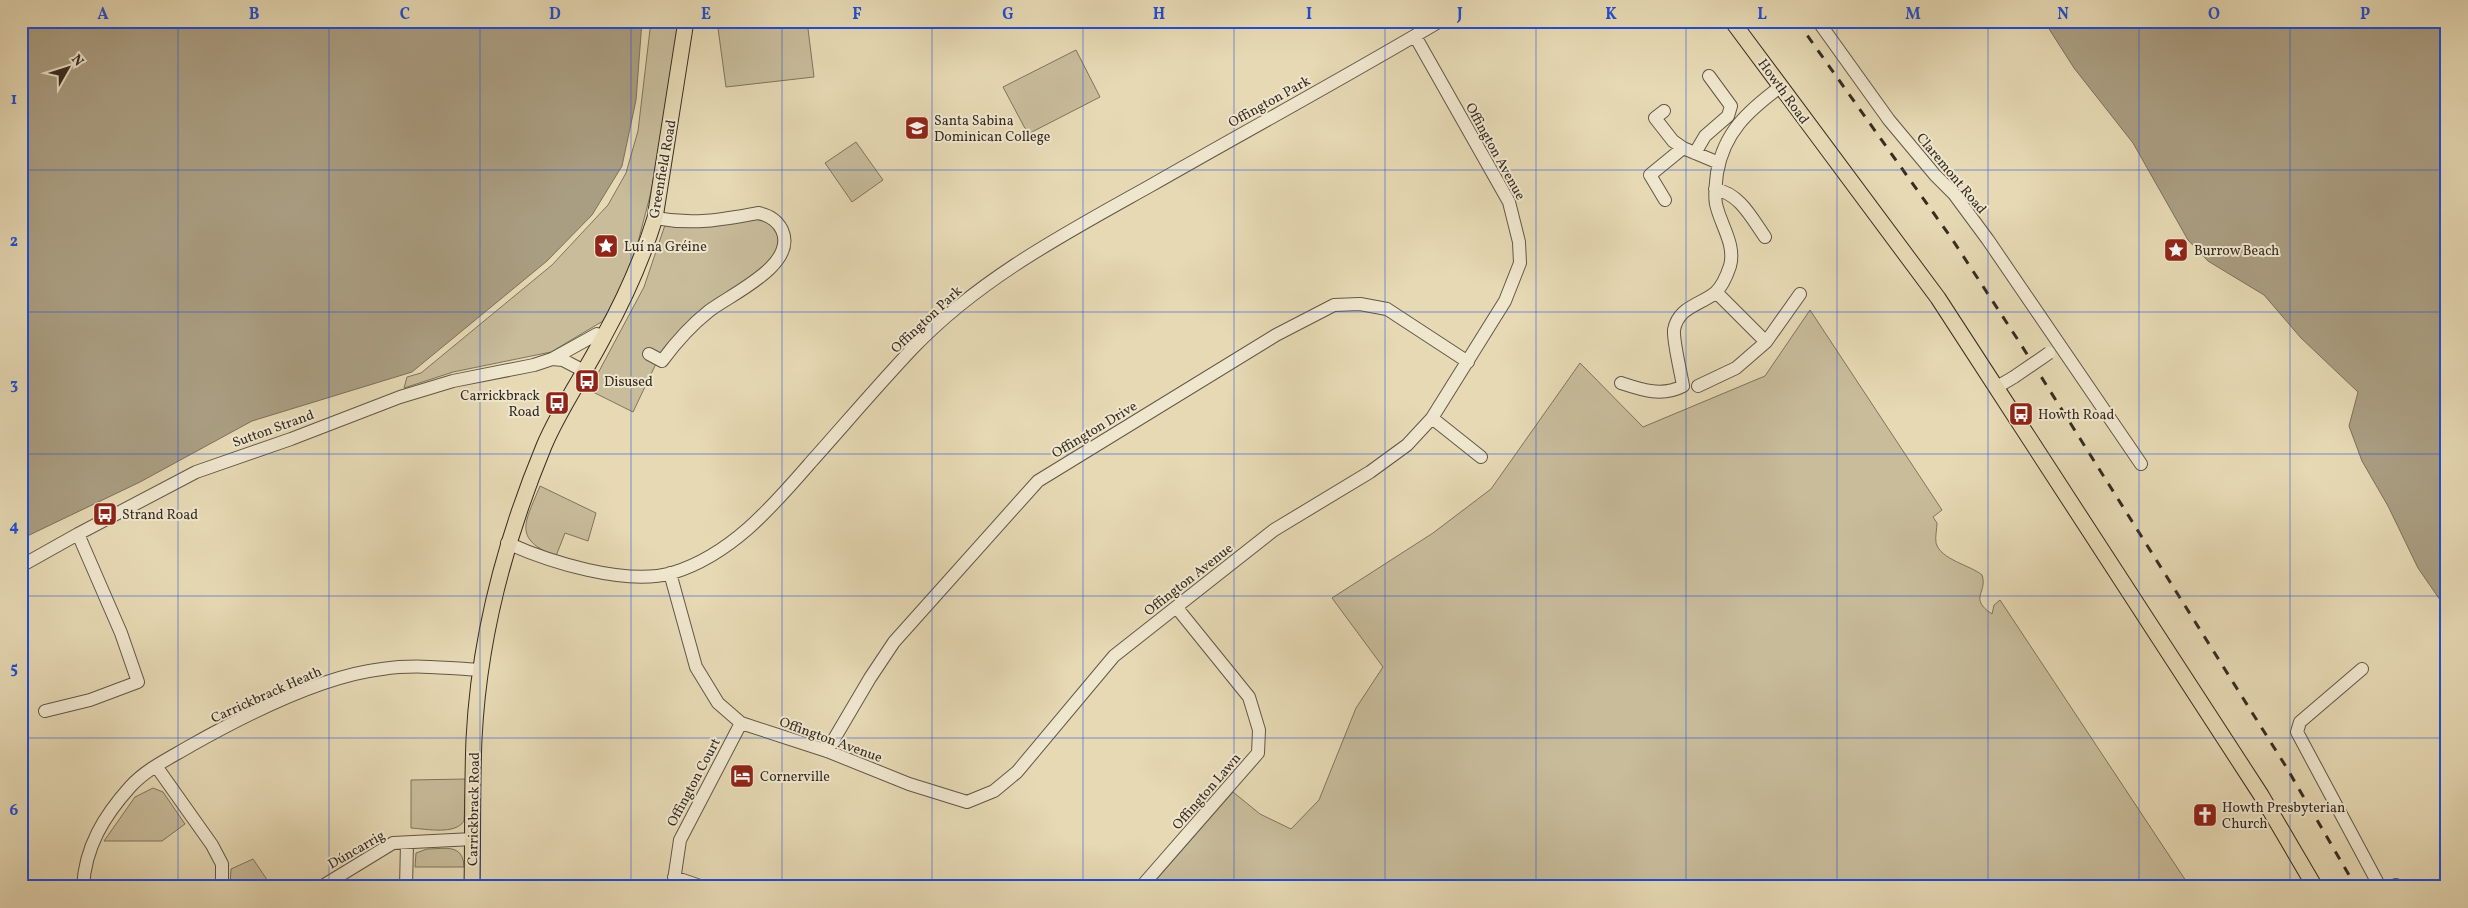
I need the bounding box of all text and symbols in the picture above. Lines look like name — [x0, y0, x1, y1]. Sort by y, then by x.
text: A — [97, 4, 109, 26]
text: B — [249, 4, 260, 26]
text: C — [400, 4, 410, 26]
text: D — [549, 4, 561, 26]
text: E — [701, 4, 711, 26]
text: F — [852, 4, 862, 26]
text: G — [1002, 4, 1014, 26]
text: H — [1153, 4, 1165, 26]
text: I — [1306, 4, 1312, 26]
text: J — [1456, 4, 1463, 26]
text: K — [1605, 4, 1617, 26]
text: L — [1757, 4, 1767, 26]
text: M — [1905, 4, 1921, 26]
text: N — [2057, 4, 2069, 26]
text: O — [2208, 4, 2220, 26]
text: P — [2360, 4, 2370, 26]
north arrow — [42, 42, 92, 92]
text: N — [66, 51, 88, 71]
street label: Howth Road — [1753, 55, 1813, 128]
street label: Offington Park — [1225, 72, 1314, 133]
text: 1 — [11, 89, 17, 111]
street label: Offington Avenue — [1460, 100, 1529, 204]
place label: Santa Sabina Dominican College — [934, 112, 1051, 147]
school or university icon: Santa Sabina Dominican College — [904, 115, 930, 141]
street label: Greenfield Road — [645, 118, 682, 220]
street label: Claremont Road — [1911, 129, 1990, 219]
text: 2 — [10, 231, 18, 253]
place icon: Luí na Gréine — [593, 233, 619, 259]
place icon: Burrow Beach — [2163, 237, 2189, 263]
place label: Luí na Gréine — [624, 238, 707, 257]
place label: Burrow Beach — [2194, 242, 2279, 261]
street label: Offington Park — [887, 282, 967, 358]
bus stop icon: Disused — [574, 368, 600, 394]
place label: Disused — [604, 373, 653, 392]
text: 3 — [10, 374, 18, 396]
place label: Carrickbrack Road — [460, 387, 540, 422]
bus stop icon: Carrickbrack Road — [544, 390, 570, 416]
street label: Offington Drive — [1048, 397, 1141, 463]
bus stop icon: Howth Road — [2008, 401, 2034, 427]
street label: Sutton Strand — [230, 406, 317, 453]
place label: Howth Road — [2038, 406, 2114, 425]
bus stop icon: Strand Road — [92, 501, 118, 527]
place label: Strand Road — [122, 506, 198, 525]
text: 4 — [9, 516, 19, 538]
street label: Offington Avenue — [1140, 539, 1238, 621]
text: 5 — [10, 658, 18, 680]
street label: Carrickbrack Heath — [208, 662, 325, 728]
street label: Offington Avenue — [776, 713, 885, 768]
street label: Offington Court — [663, 735, 726, 830]
street label: Offington Lawn — [1168, 750, 1246, 834]
street label: Carrickbrack Road — [464, 752, 485, 866]
hotel icon: Cornerville — [729, 763, 755, 789]
place label: Cornerville — [760, 768, 830, 787]
place label: Howth Presbyterian Church — [2222, 799, 2345, 834]
text: 6 — [10, 800, 19, 822]
church icon: Howth Presbyterian Church — [2192, 802, 2218, 828]
street label: Dúncarrig — [325, 826, 389, 874]

